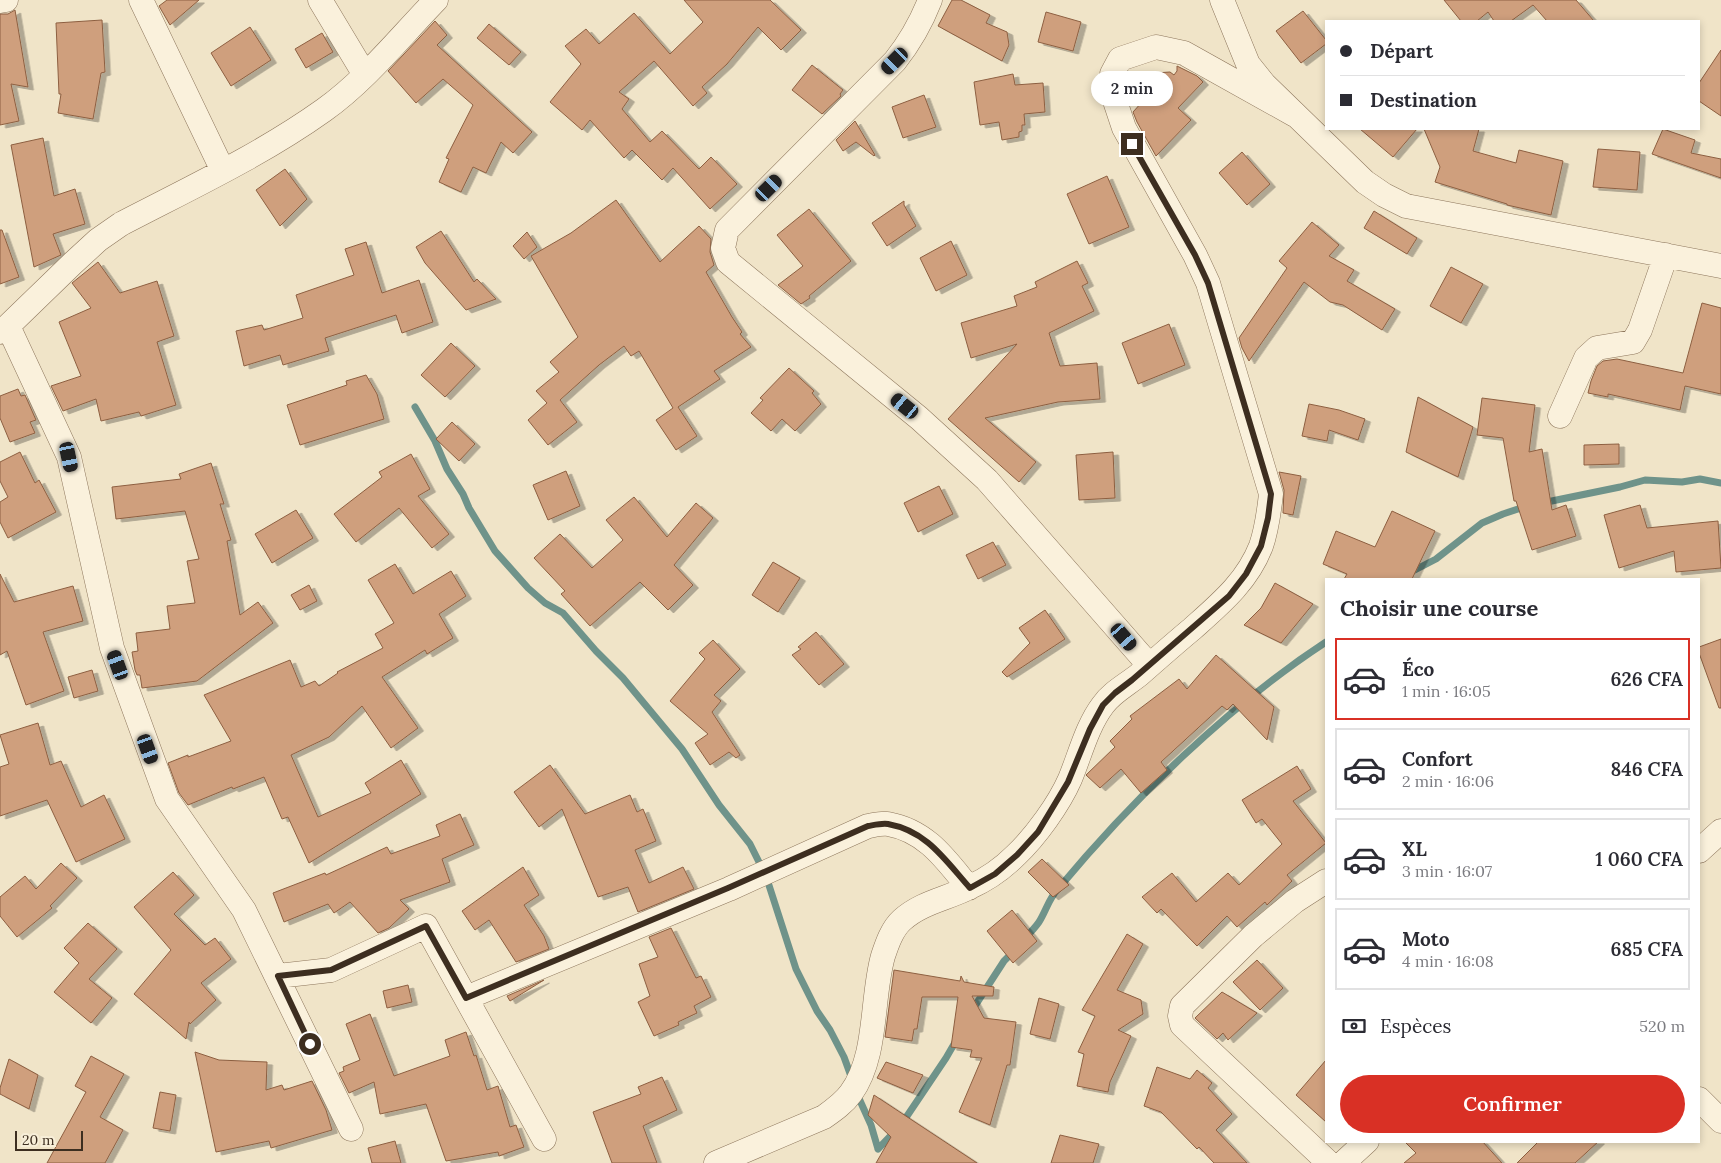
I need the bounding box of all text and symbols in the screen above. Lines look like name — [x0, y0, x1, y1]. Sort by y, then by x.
text: Départ — [1370, 39, 1433, 63]
car — [879, 45, 910, 77]
callout: 2 min — [1091, 72, 1173, 106]
text: 2 min — [1111, 78, 1153, 98]
text: Destination — [1370, 88, 1477, 112]
route end — [1121, 133, 1143, 155]
car — [753, 172, 784, 204]
car — [888, 391, 921, 421]
car — [58, 441, 79, 473]
text: Choisir une course — [1340, 594, 1538, 622]
car — [1108, 621, 1139, 653]
car — [105, 648, 130, 682]
icon: car — [1342, 657, 1387, 702]
text: Éco — [1402, 657, 1434, 681]
text: 626 CFA — [1611, 667, 1683, 691]
text: 1 min · 16:05 — [1402, 681, 1491, 701]
car — [135, 732, 160, 766]
icon: car — [1342, 747, 1387, 792]
text: Confort — [1402, 747, 1473, 771]
text: 846 CFA — [1611, 757, 1683, 781]
text: 2 min · 16:06 — [1402, 771, 1494, 791]
icon: car — [1342, 837, 1387, 882]
text: XL — [1402, 837, 1427, 861]
text: 1 060 CFA — [1595, 847, 1683, 871]
text: 3 min · 16:07 — [1402, 861, 1492, 881]
icon: car — [1342, 927, 1387, 972]
text: Moto — [1402, 927, 1449, 951]
text: 685 CFA — [1611, 937, 1683, 961]
text: 4 min · 16:08 — [1402, 951, 1494, 971]
icon: cash — [1340, 1012, 1368, 1040]
text: Espèces — [1380, 1014, 1451, 1038]
text: 520 m — [1639, 1016, 1685, 1036]
route start — [299, 1033, 321, 1055]
button: Confirmer — [1340, 1075, 1685, 1133]
scale bar — [15, 1128, 82, 1151]
text: 20 m — [22, 1131, 54, 1149]

